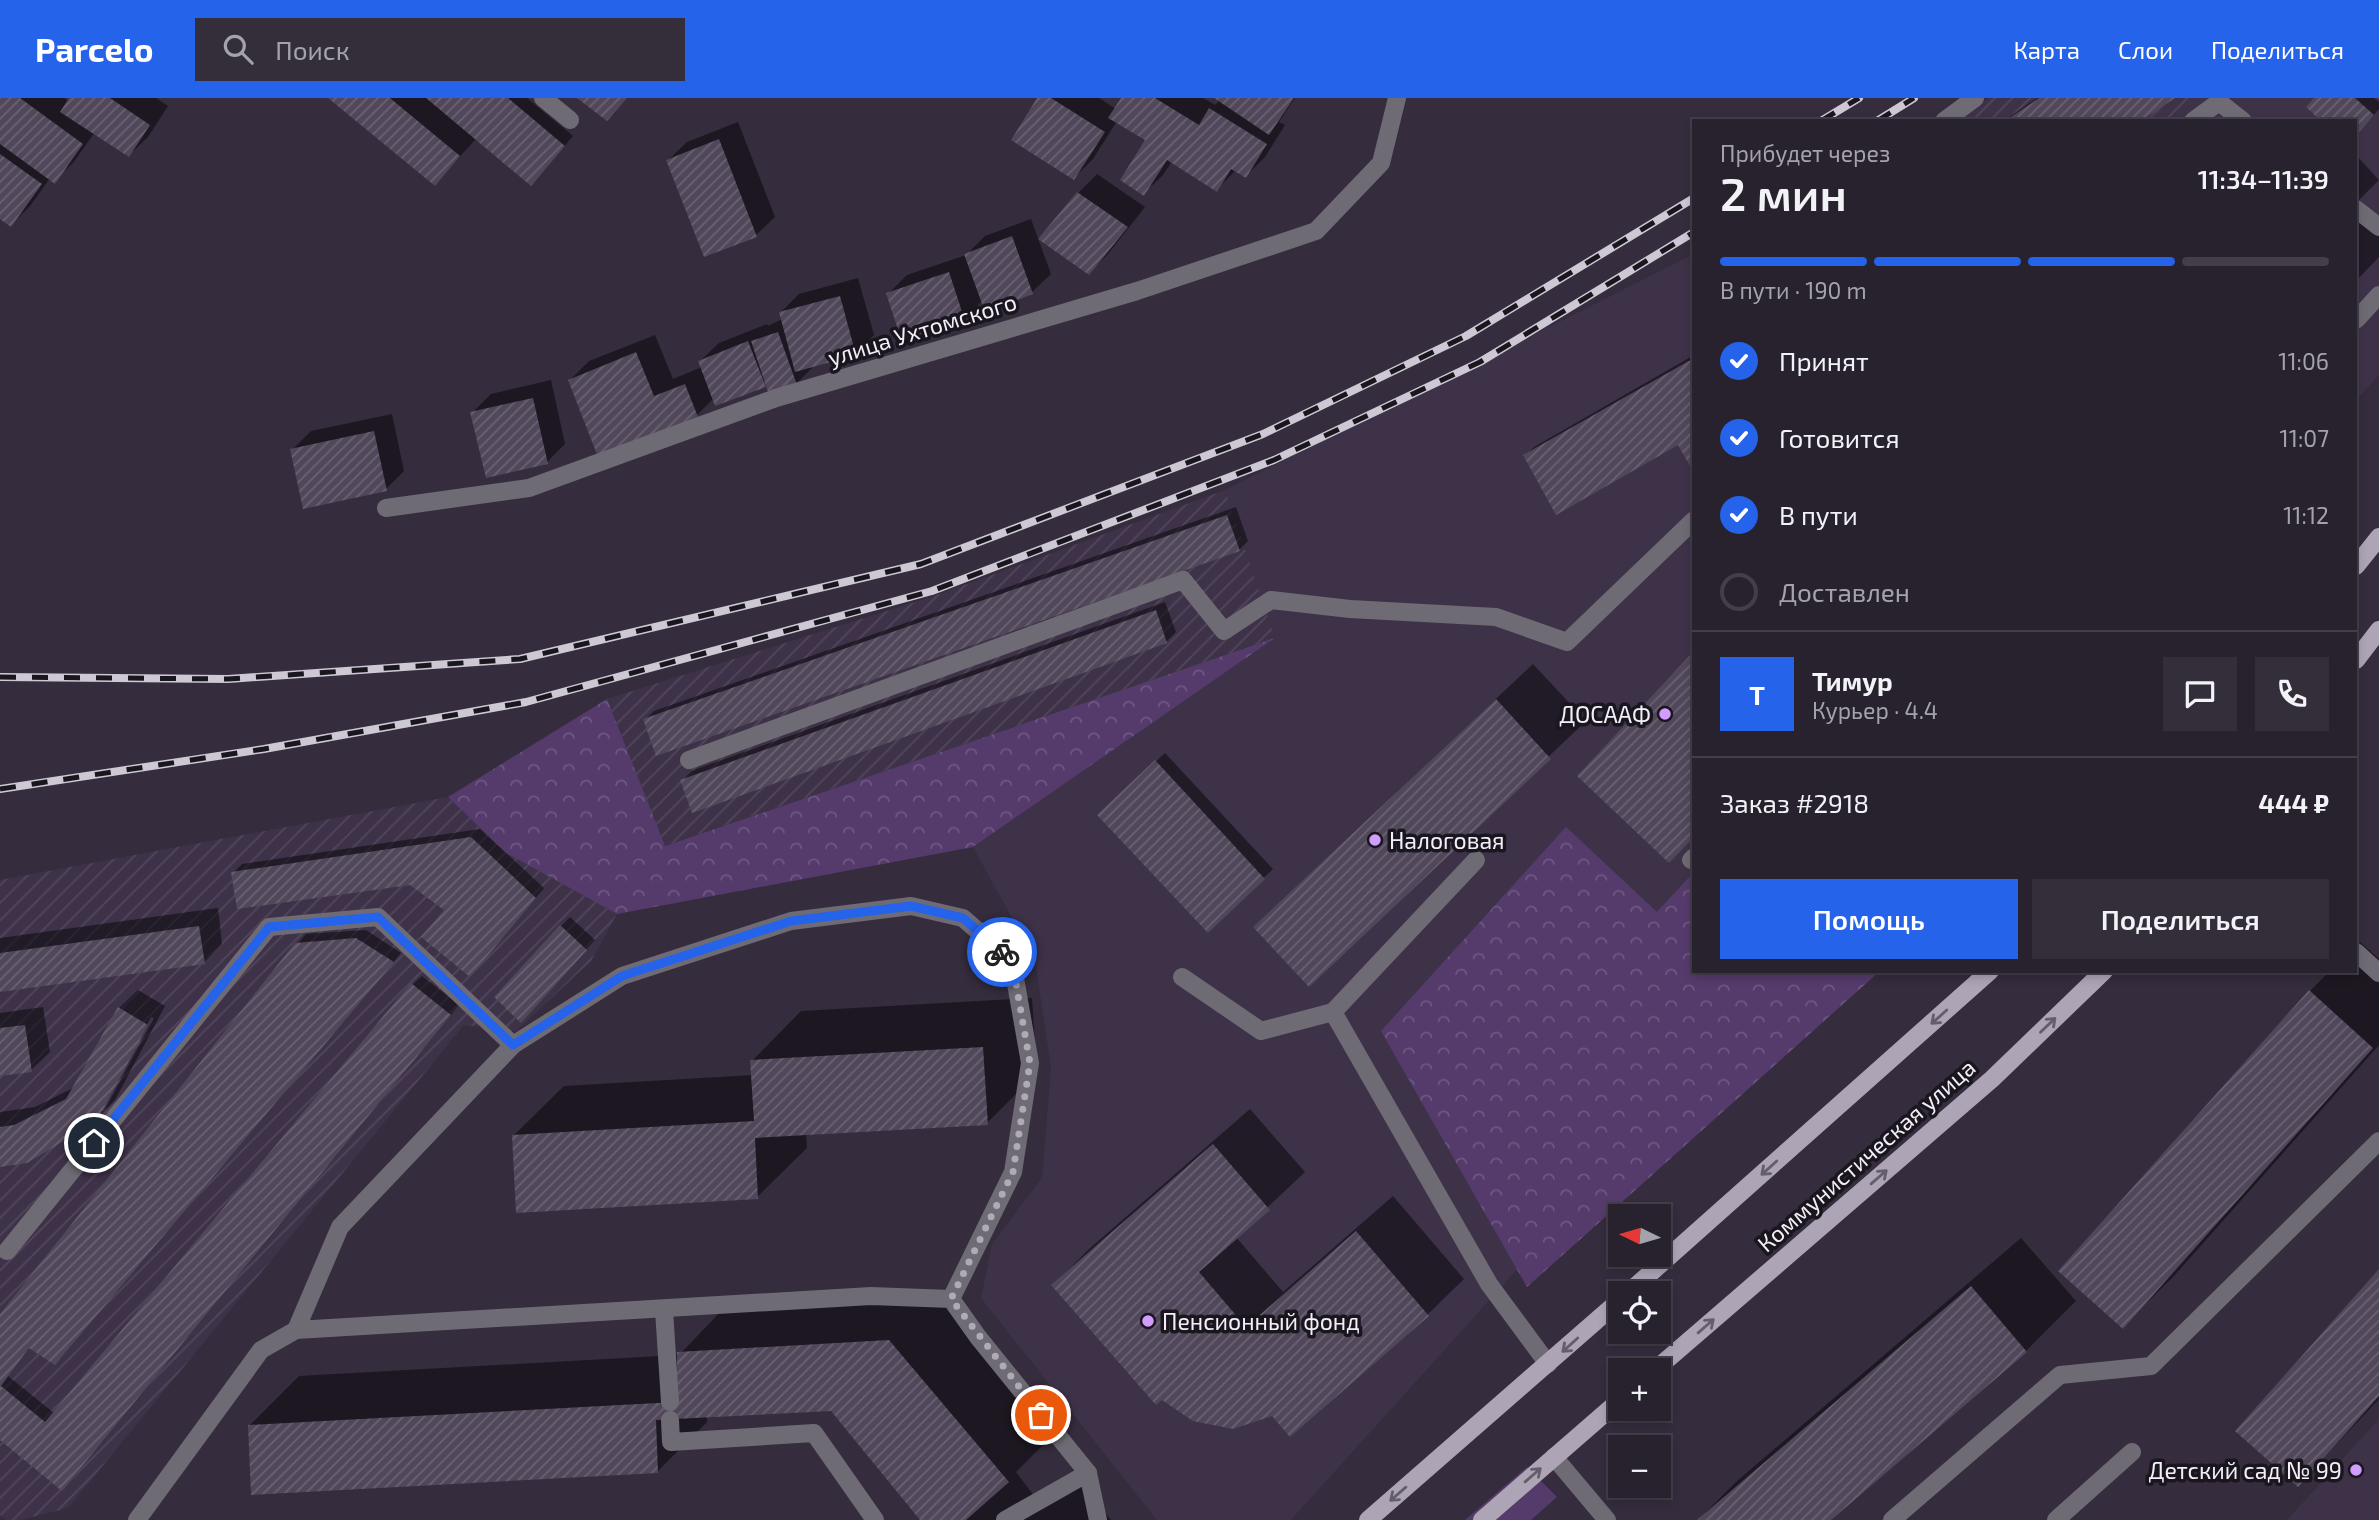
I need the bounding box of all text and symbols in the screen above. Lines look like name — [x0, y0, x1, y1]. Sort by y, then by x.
search box — [195, 18, 685, 81]
text: Parcelo — [35, 29, 153, 69]
icon: search — [219, 30, 257, 68]
text: Поиск — [275, 34, 350, 65]
text: Карта — [2013, 35, 2080, 64]
text: Слои — [2118, 35, 2173, 64]
text: Поделиться — [2211, 35, 2344, 64]
text: Прибудет через — [1720, 139, 1890, 167]
text: 11:34–11:39 — [2198, 163, 2329, 194]
text: 2 мин — [1720, 165, 1847, 220]
text: В пути · 190 m — [1720, 276, 1867, 304]
street label: улица Ухтомского — [824, 287, 1020, 372]
icon: check — [1720, 342, 1758, 380]
text: Принят — [1779, 345, 1869, 376]
text: 11:06 — [2278, 347, 2329, 375]
icon: check — [1720, 419, 1758, 457]
text: Готовится — [1779, 422, 1900, 453]
text: 11:07 — [2280, 424, 2329, 452]
icon: check — [1720, 496, 1758, 534]
text: В пути — [1779, 499, 1858, 530]
text: 11:12 — [2283, 501, 2329, 529]
text: Доставлен — [1779, 576, 1910, 607]
button: chat — [2163, 657, 2237, 731]
button: phone — [2255, 657, 2329, 731]
text: Тимур — [1812, 665, 1893, 696]
text: Т — [1749, 679, 1765, 710]
text: Курьер · 4.4 — [1812, 696, 1938, 724]
place label: ДОСААФ — [1559, 700, 1651, 728]
marker: ДОСААФ — [1657, 706, 1673, 722]
text: Заказ #2918 — [1720, 787, 1869, 818]
text: 444 ₽ — [2258, 787, 2329, 818]
place label: Налоговая — [1389, 826, 1505, 854]
marker: Налоговая — [1367, 832, 1383, 848]
button: Помощь — [1720, 879, 2018, 959]
button: Поделиться — [2032, 879, 2329, 959]
courier — [967, 917, 1037, 987]
icon: bike — [983, 933, 1021, 971]
one-way arrow — [1931, 1008, 1948, 1025]
one-way arrow — [2039, 1016, 2056, 1033]
street label: Коммунистическая улица — [1751, 1053, 1981, 1258]
pin — [64, 1113, 124, 1173]
icon: home — [75, 1124, 113, 1162]
one-way arrow — [1760, 1160, 1778, 1176]
one-way arrow — [1869, 1169, 1887, 1185]
north arrow — [1608, 1204, 1671, 1267]
map controls — [1608, 1204, 1671, 1498]
button: locate — [1608, 1281, 1671, 1344]
place label: Пенсионный фонд — [1162, 1307, 1360, 1335]
marker: Пенсионный фонд — [1140, 1313, 1156, 1329]
one-way arrow — [1697, 1318, 1715, 1334]
one-way arrow — [1561, 1337, 1579, 1353]
button: + — [1608, 1358, 1671, 1421]
pin — [1011, 1385, 1071, 1445]
icon: bag — [1022, 1396, 1060, 1434]
button: − — [1608, 1435, 1671, 1498]
place label: Детский сад № 99 — [2149, 1456, 2342, 1484]
marker: Детский сад № 99 — [2348, 1462, 2364, 1478]
one-way arrow — [1524, 1467, 1542, 1483]
one-way arrow — [1390, 1486, 1407, 1503]

